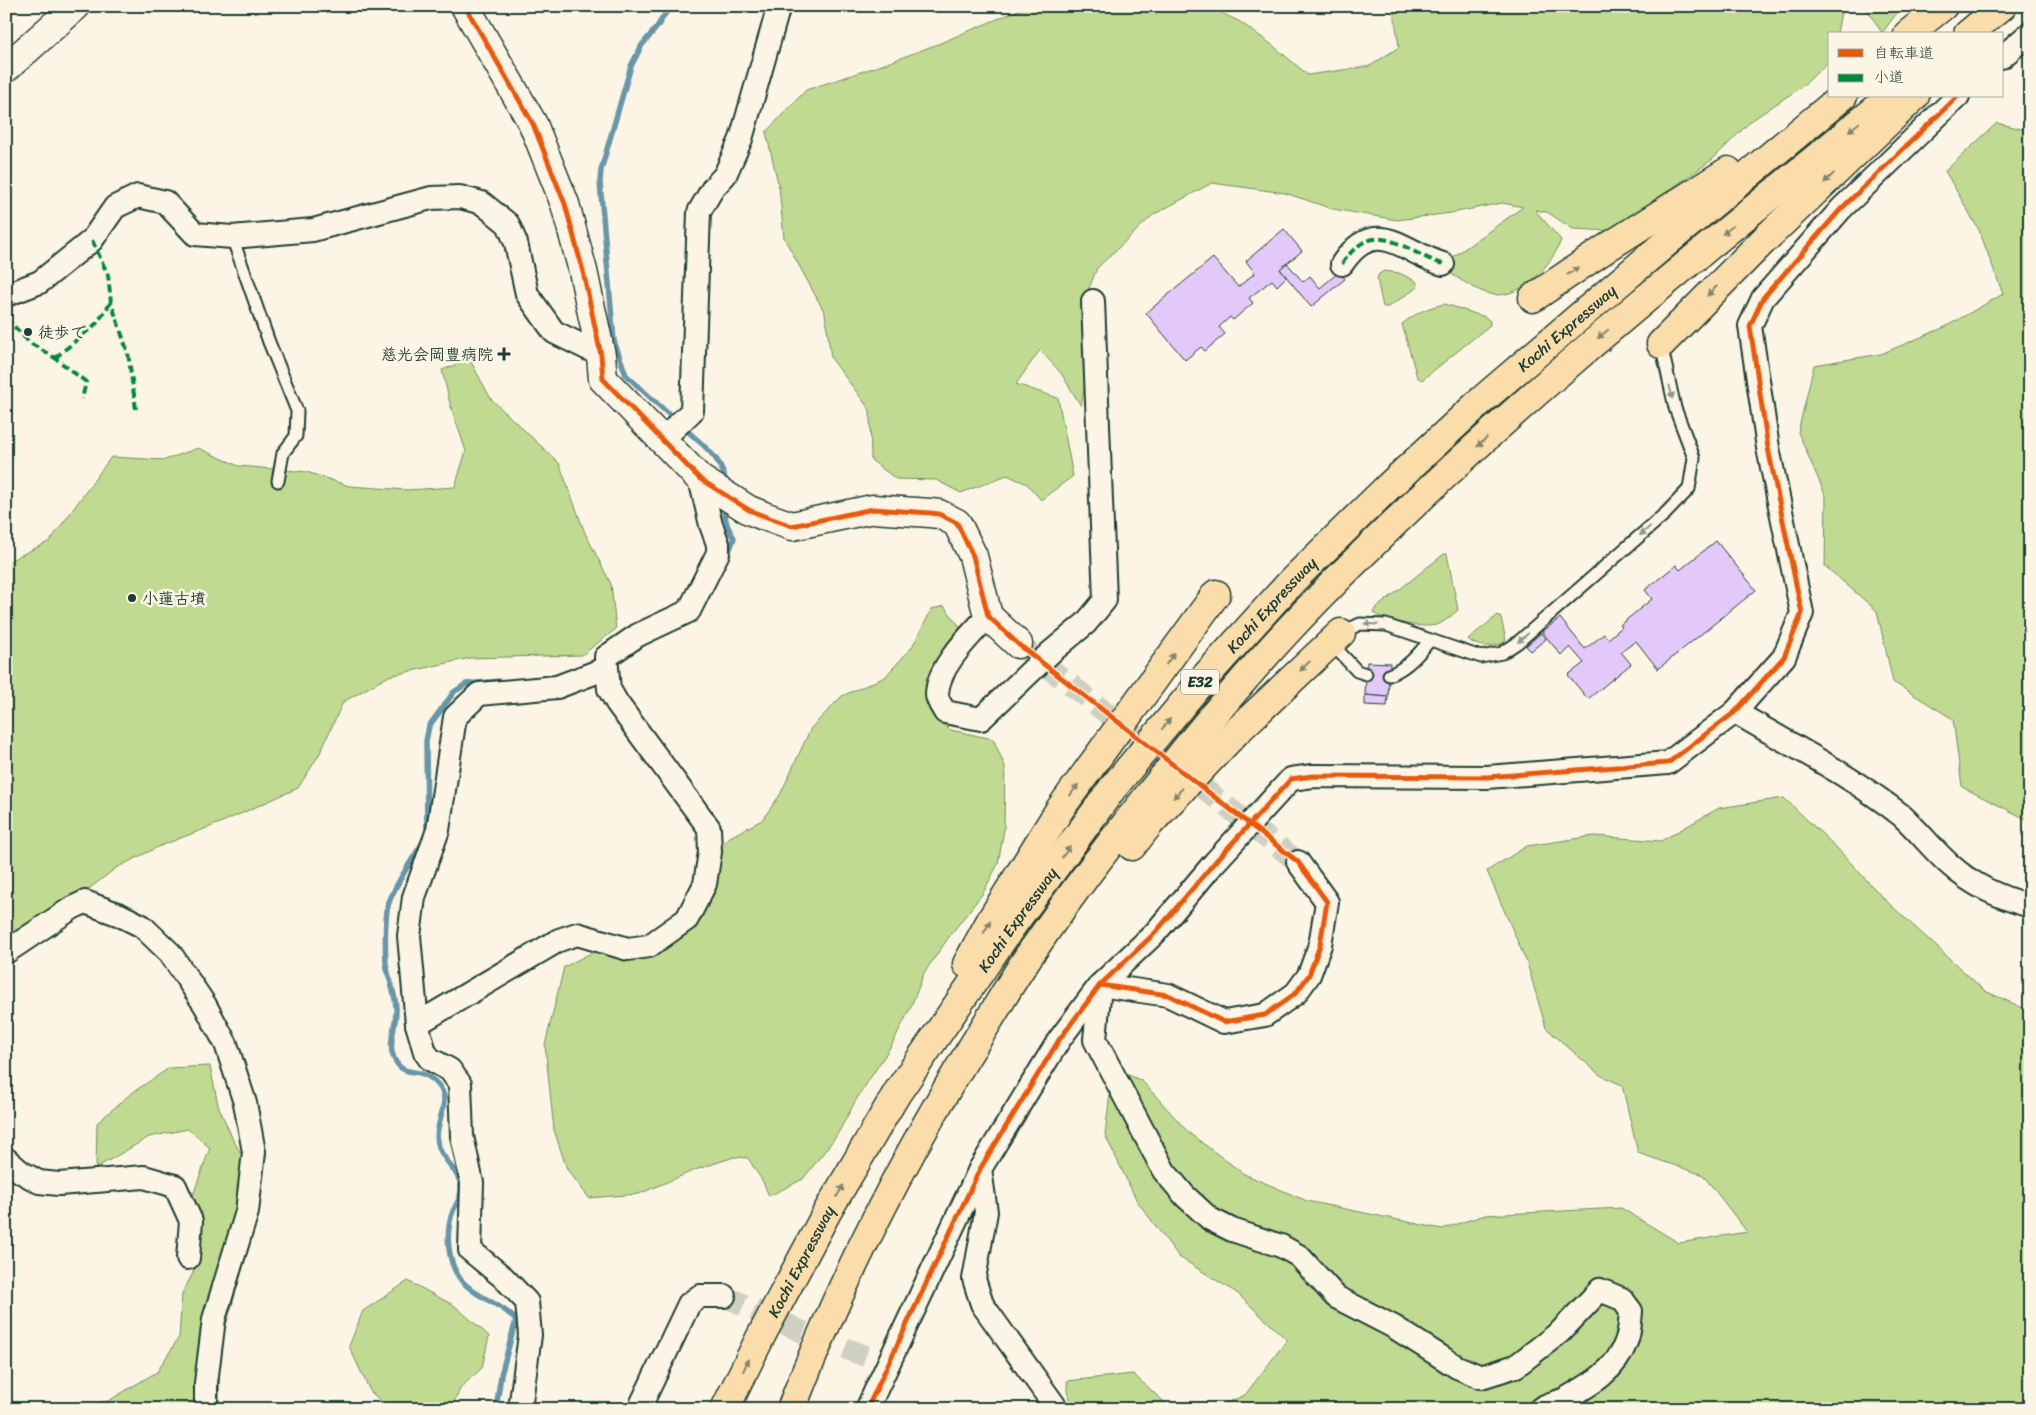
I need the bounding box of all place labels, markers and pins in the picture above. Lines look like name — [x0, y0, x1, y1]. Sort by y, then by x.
place label: 徒歩で — [38, 318, 86, 347]
marker: 徒歩で — [22, 326, 34, 338]
place label: 慈光会岡豊病院 — [381, 340, 493, 369]
marker: 慈光会岡豊病院 — [497, 347, 511, 361]
place label: 小蓮古墳 — [142, 584, 206, 613]
marker: 小蓮古墳 — [126, 592, 138, 604]

